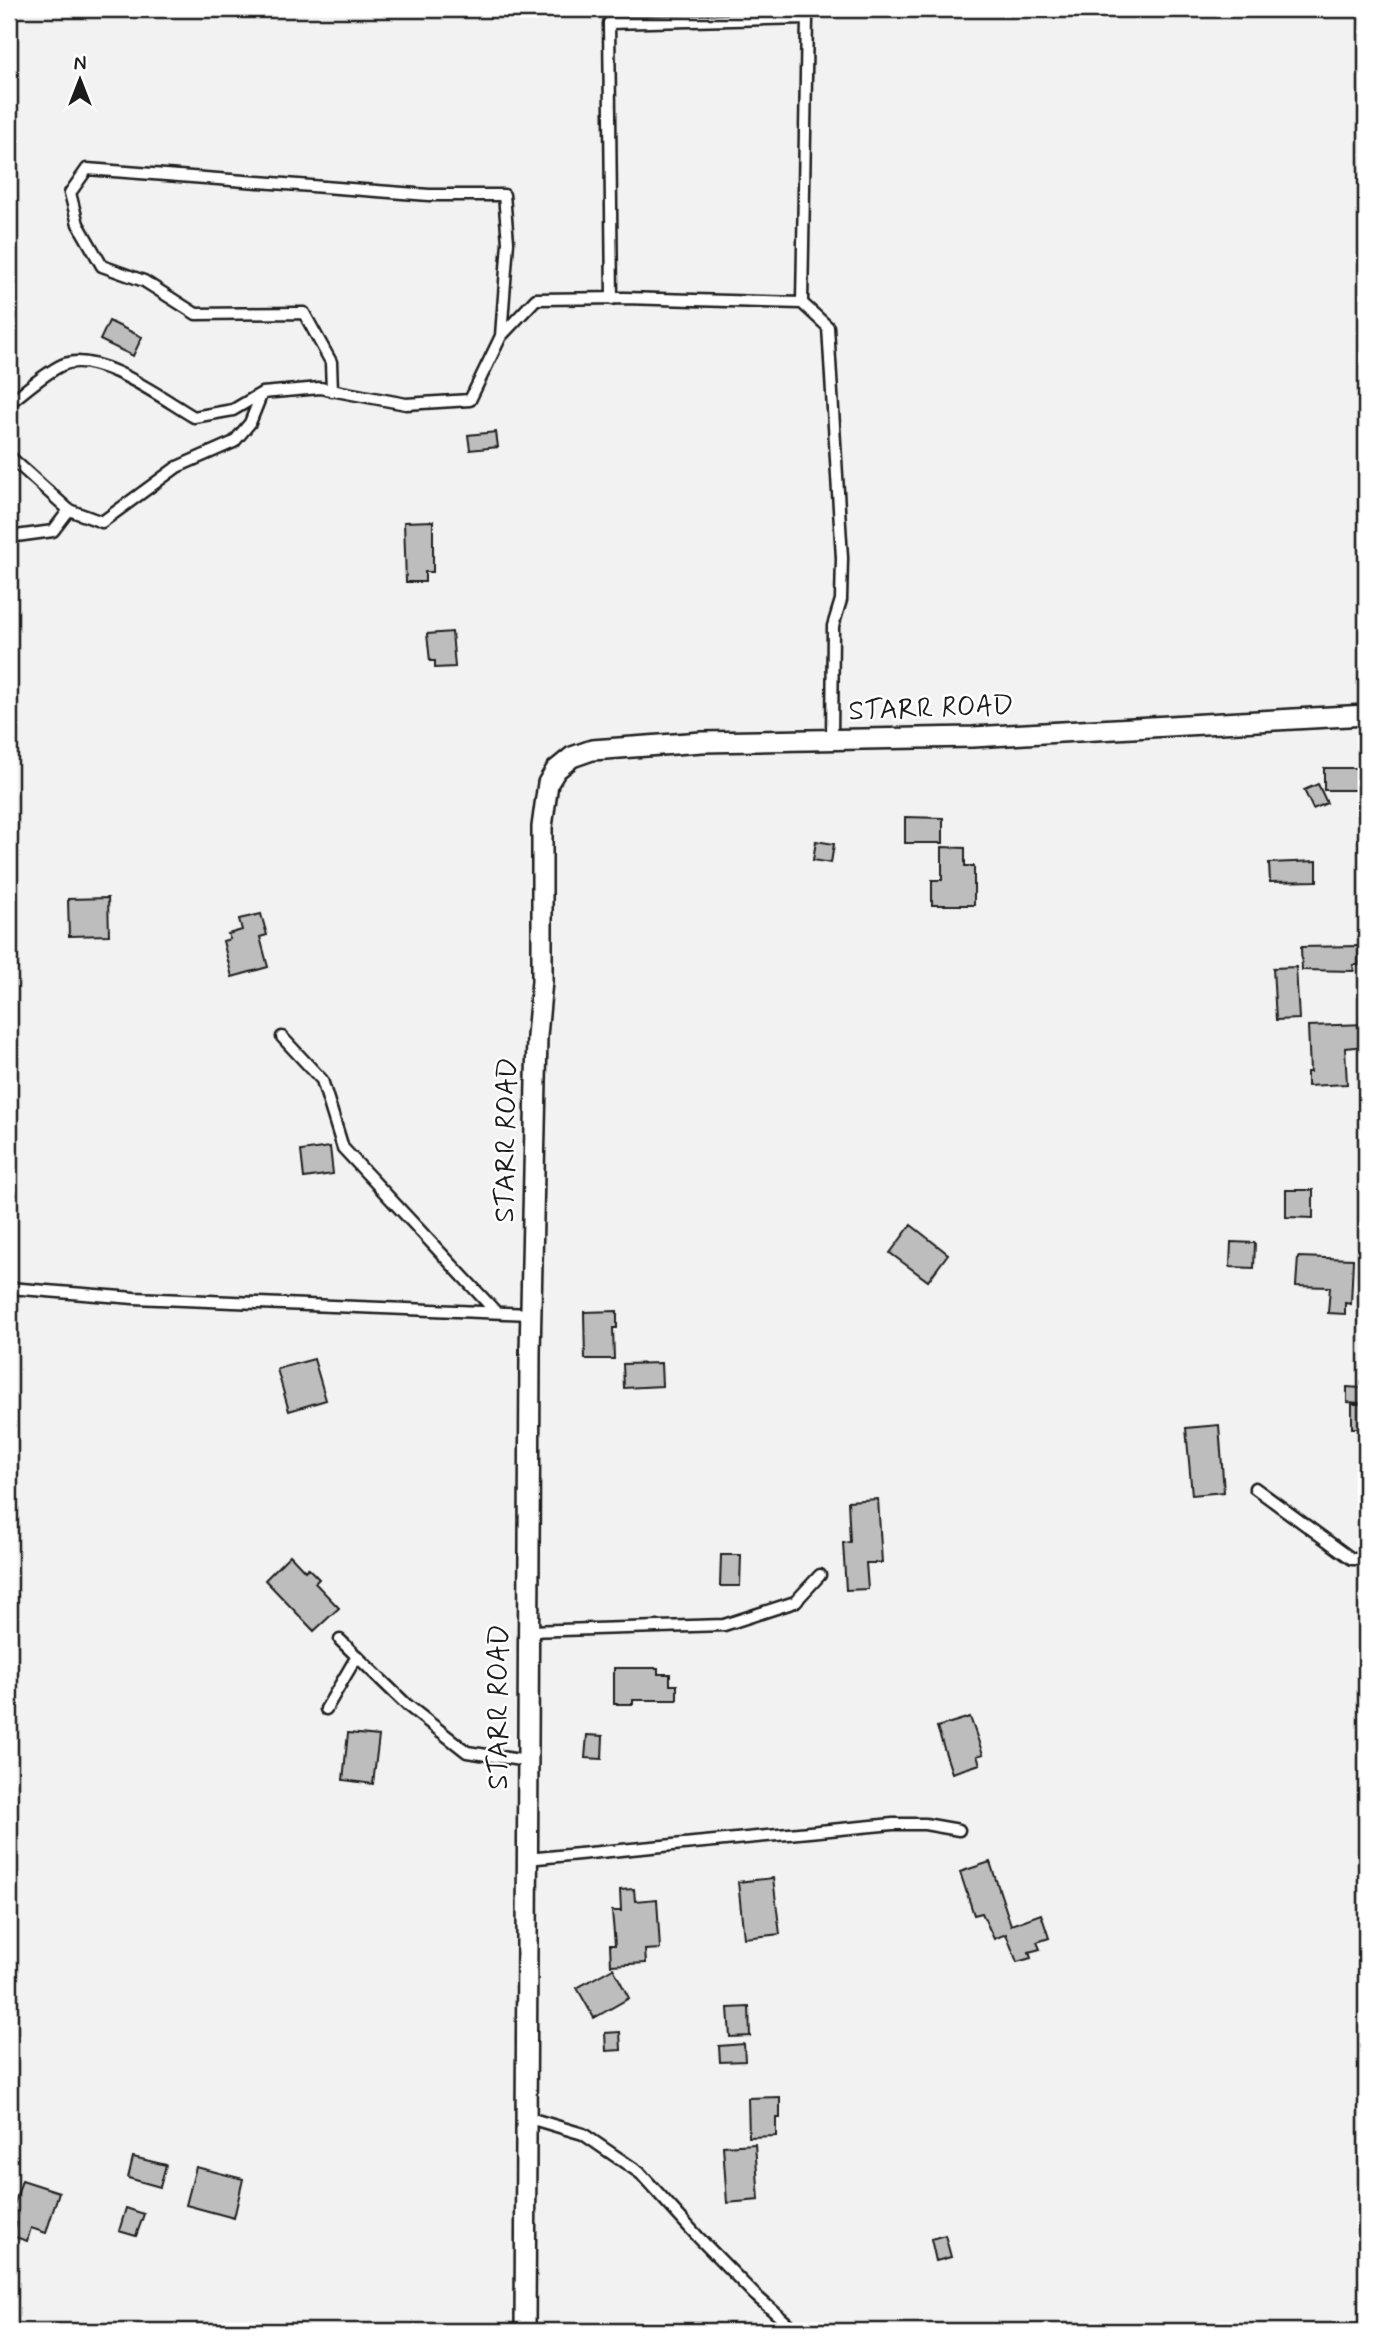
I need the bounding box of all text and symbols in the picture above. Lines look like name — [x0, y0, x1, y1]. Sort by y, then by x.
north arrow — [46, 46, 116, 116]
text: N — [74, 52, 86, 77]
street label: STARR ROAD — [848, 688, 1014, 730]
street label: STARR ROAD — [487, 1057, 527, 1223]
street label: STARR ROAD — [481, 1624, 518, 1790]

